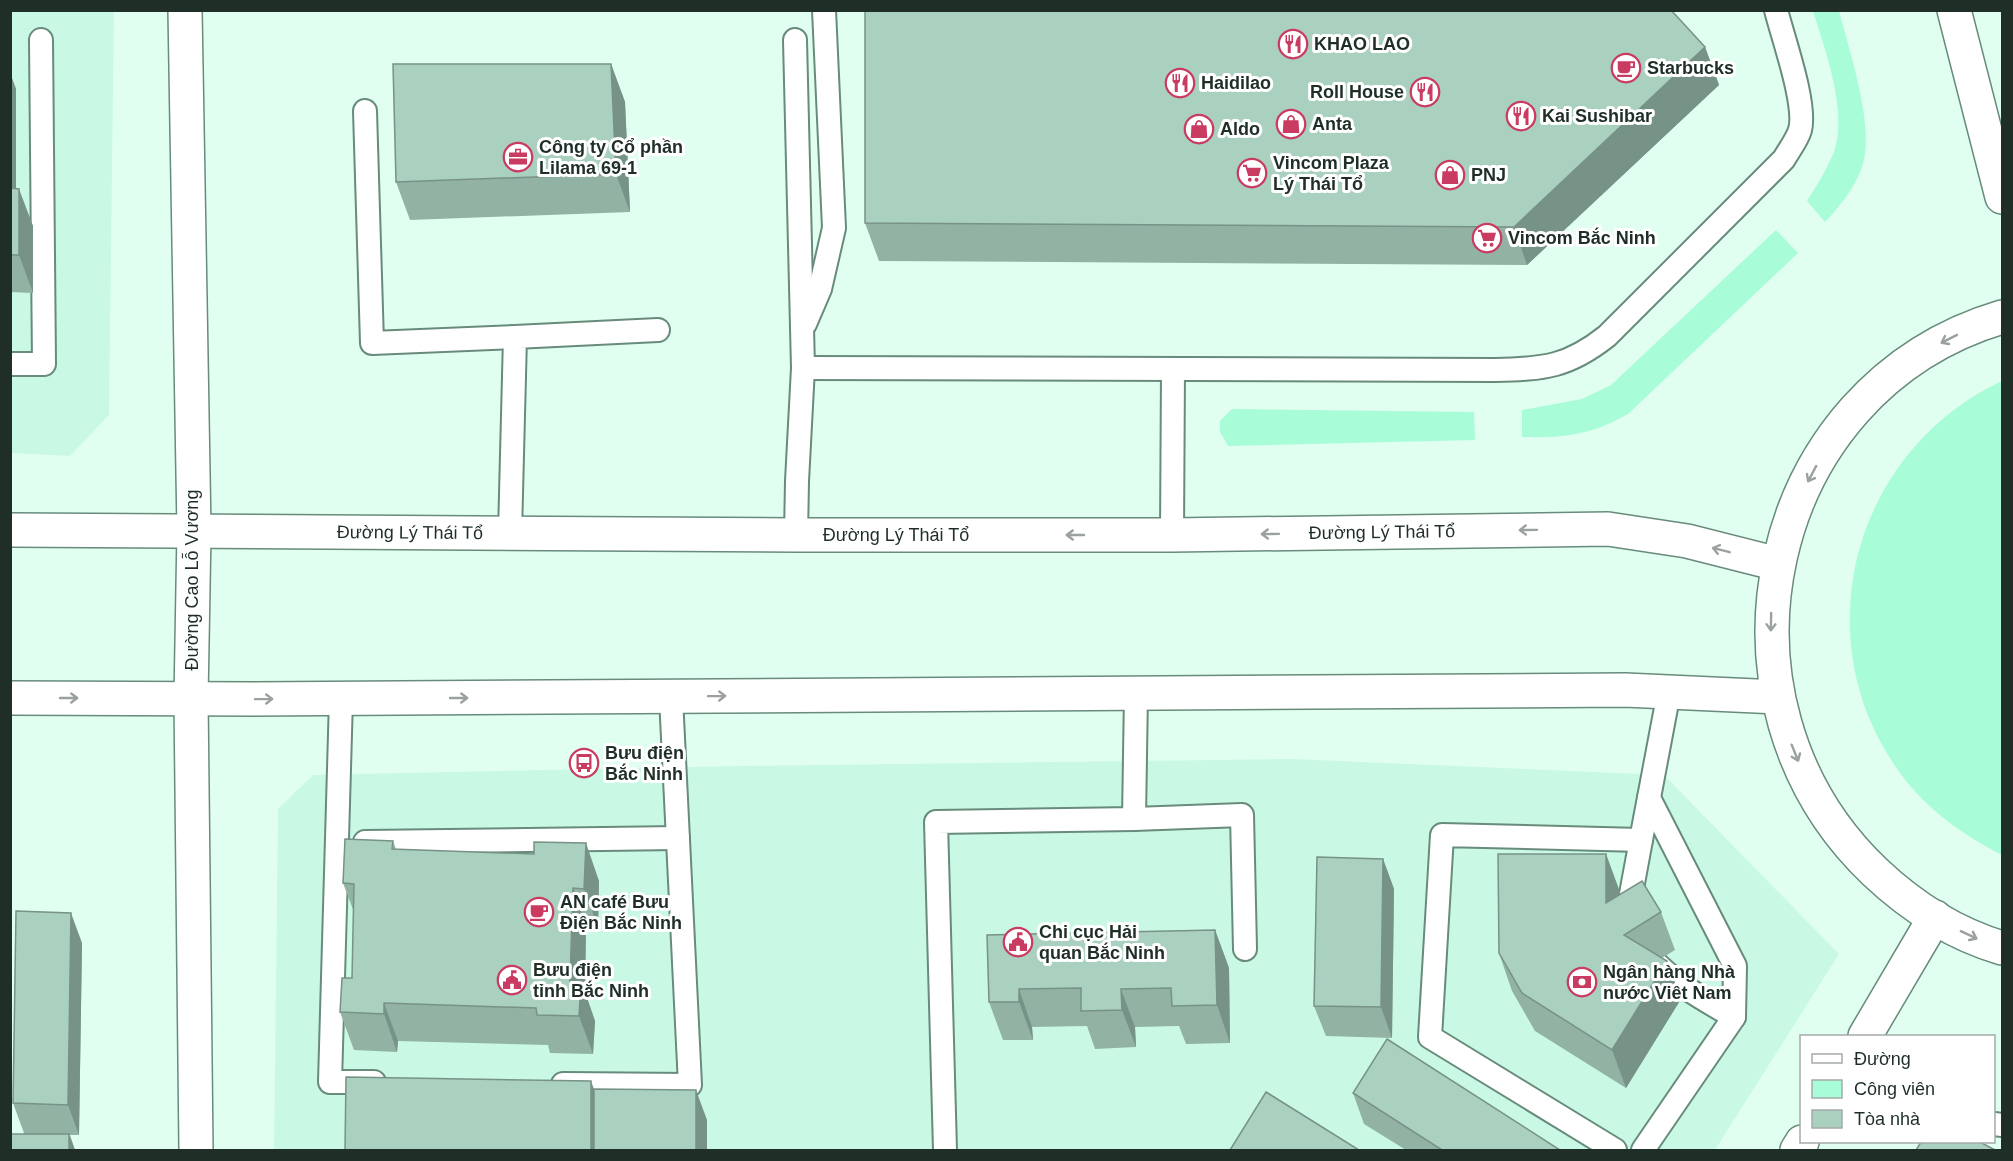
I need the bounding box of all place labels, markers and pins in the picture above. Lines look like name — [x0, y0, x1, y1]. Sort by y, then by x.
restaurant icon: KHAO LAO — [1277, 28, 1309, 60]
place label: KHAO LAO — [1314, 34, 1410, 54]
cafe icon: Starbucks — [1610, 52, 1642, 84]
place label: Starbucks — [1647, 58, 1734, 78]
restaurant icon: Haidilao — [1164, 67, 1196, 99]
place label: Haidilao — [1201, 73, 1271, 93]
restaurant icon: Roll House — [1409, 76, 1441, 108]
place label: Roll House — [1310, 82, 1404, 102]
restaurant icon: Kai Sushibar — [1505, 100, 1537, 132]
place label: Kai Sushibar — [1542, 106, 1652, 126]
shop icon: Anta — [1275, 108, 1307, 140]
shop icon: Aldo — [1183, 113, 1215, 145]
place label: Anta — [1312, 114, 1353, 134]
place label: Aldo — [1220, 119, 1260, 139]
place label: Công ty Cổ phần Lilama 69-1 — [539, 137, 683, 178]
office icon: Công ty Cổ phần Lilama 69-1 — [502, 141, 534, 173]
place label: Vincom Plaza Lý Thái Tổ — [1273, 153, 1390, 194]
supermarket icon: Vincom Plaza Lý Thái Tổ — [1236, 157, 1268, 189]
shop icon: PNJ — [1434, 159, 1466, 191]
place label: PNJ — [1471, 165, 1506, 185]
supermarket icon: Vincom Bắc Ninh — [1471, 222, 1503, 254]
place label: Vincom Bắc Ninh — [1508, 227, 1656, 248]
place label: Bưu điện Bắc Ninh — [605, 743, 684, 784]
bus stop icon: Bưu điện Bắc Ninh — [568, 747, 600, 779]
place label: AN café Bưu Điện Bắc Ninh — [560, 892, 682, 933]
cafe icon: AN café Bưu Điện Bắc Ninh — [523, 896, 555, 928]
place label: Chi cục Hải quan Bắc Ninh — [1039, 922, 1165, 963]
public building icon: Chi cục Hải quan Bắc Ninh — [1002, 926, 1034, 958]
place label: Bưu điện tỉnh Bắc Ninh — [533, 960, 649, 1001]
place label: Ngân hàng Nhà nước Viêt Nam — [1603, 962, 1736, 1003]
public building icon: Bưu điện tỉnh Bắc Ninh — [496, 964, 528, 996]
bank icon: Ngân hàng Nhà nước Viêt Nam — [1566, 966, 1598, 998]

